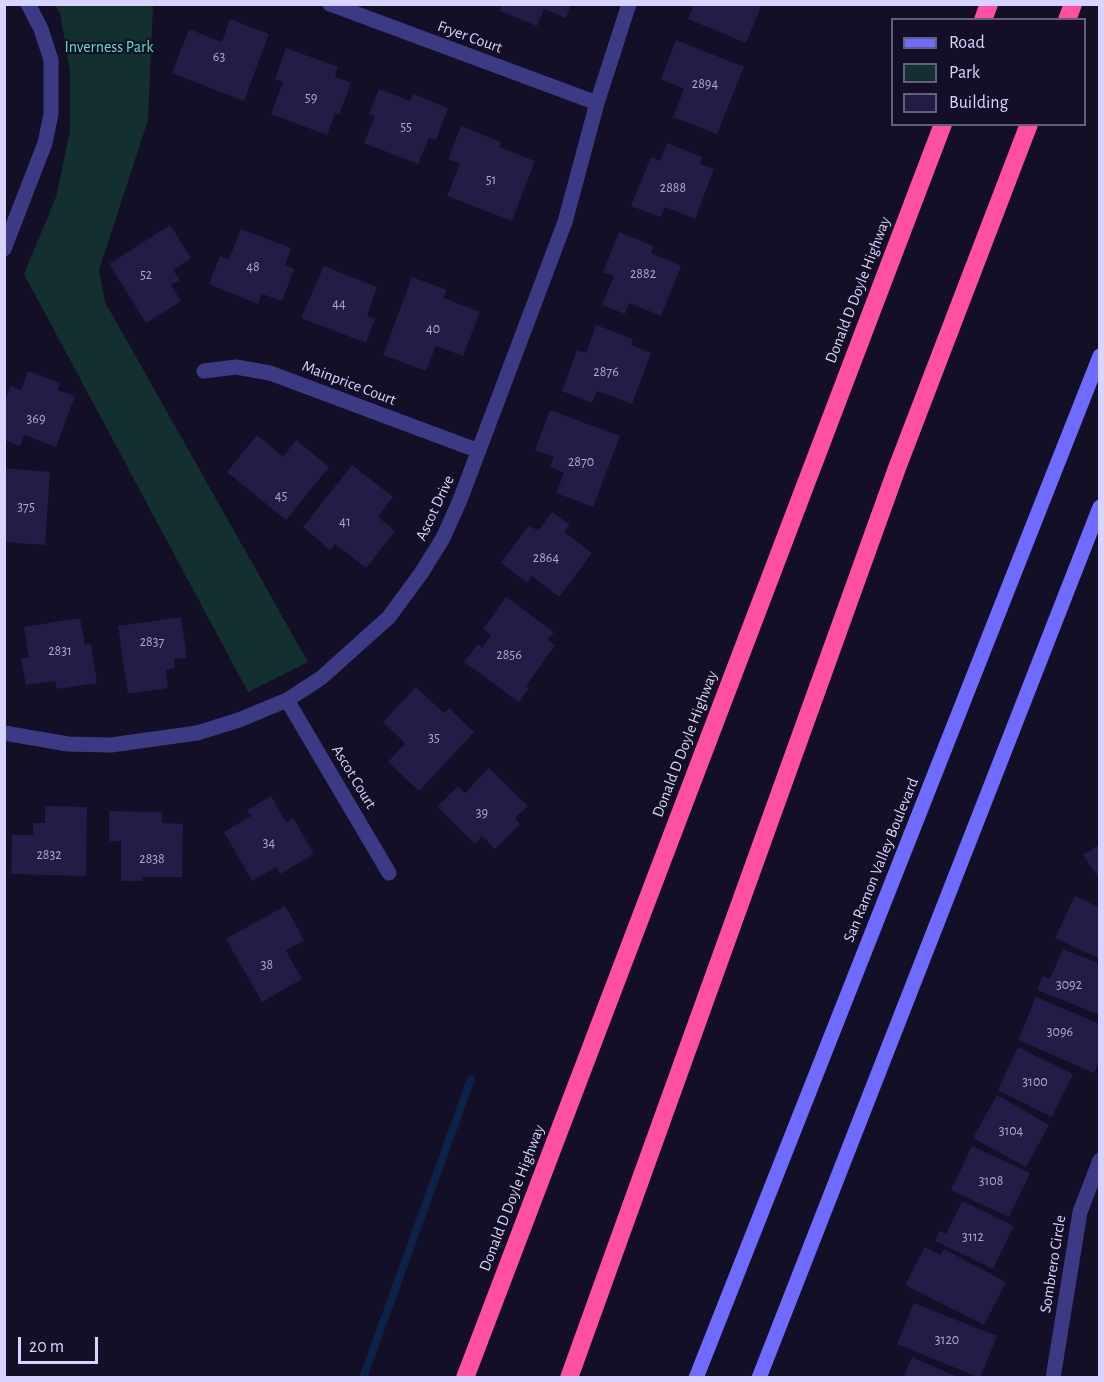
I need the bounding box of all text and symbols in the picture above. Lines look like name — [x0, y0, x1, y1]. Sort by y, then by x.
street label: Fryer Court — [435, 16, 505, 58]
legend — [891, 18, 1086, 126]
text: Road — [949, 34, 985, 52]
park label: Inverness Park — [65, 37, 153, 57]
house number: 63 — [213, 49, 225, 65]
text: Park — [949, 64, 980, 82]
house number: 2894 — [692, 76, 718, 92]
house number: 59 — [305, 90, 317, 106]
text: Building — [949, 94, 1008, 112]
house number: 55 — [400, 119, 412, 135]
house number: 51 — [486, 172, 496, 188]
house number: 2888 — [660, 180, 686, 196]
street label: Donald D Doyle Highway — [821, 214, 895, 366]
house number: 48 — [246, 259, 260, 275]
house number: 2882 — [630, 266, 656, 282]
house number: 52 — [140, 267, 152, 283]
house number: 44 — [332, 296, 346, 312]
house number: 40 — [426, 321, 440, 337]
street label: Mainprice Court — [299, 356, 399, 410]
house number: 2876 — [593, 364, 619, 380]
house number: 369 — [27, 411, 45, 427]
house number: 2870 — [568, 454, 594, 470]
street label: Ascot Drive — [411, 472, 459, 544]
house number: 45 — [275, 488, 287, 504]
house number: 375 — [17, 499, 35, 515]
house number: 41 — [339, 514, 351, 530]
house number: 2864 — [533, 550, 559, 566]
house number: 2837 — [140, 634, 164, 650]
house number: 2831 — [48, 643, 72, 659]
house number: 2856 — [496, 647, 522, 663]
street label: Donald D Doyle Highway — [648, 668, 722, 820]
house number: 35 — [428, 730, 440, 746]
street label: Ascot Court — [327, 742, 381, 812]
street label: San Ramon Valley Boulevard — [839, 775, 923, 945]
house number: 39 — [476, 805, 488, 821]
house number: 34 — [263, 835, 275, 851]
house number: 2832 — [36, 847, 62, 863]
house number: 2838 — [139, 851, 165, 867]
house number: 38 — [261, 957, 273, 973]
house number: 3092 — [1056, 977, 1082, 993]
house number: 3096 — [1047, 1024, 1073, 1040]
house number: 3100 — [1022, 1074, 1048, 1090]
street label: Donald D Doyle Highway — [475, 1122, 549, 1274]
house number: 3104 — [999, 1123, 1023, 1139]
house number: 3108 — [979, 1173, 1003, 1189]
street label: Sombrero Circle — [1036, 1214, 1070, 1314]
house number: 3112 — [962, 1229, 984, 1245]
scale bar — [21, 1325, 100, 1363]
house number: 3120 — [935, 1332, 959, 1348]
text: 20 m — [29, 1338, 64, 1356]

